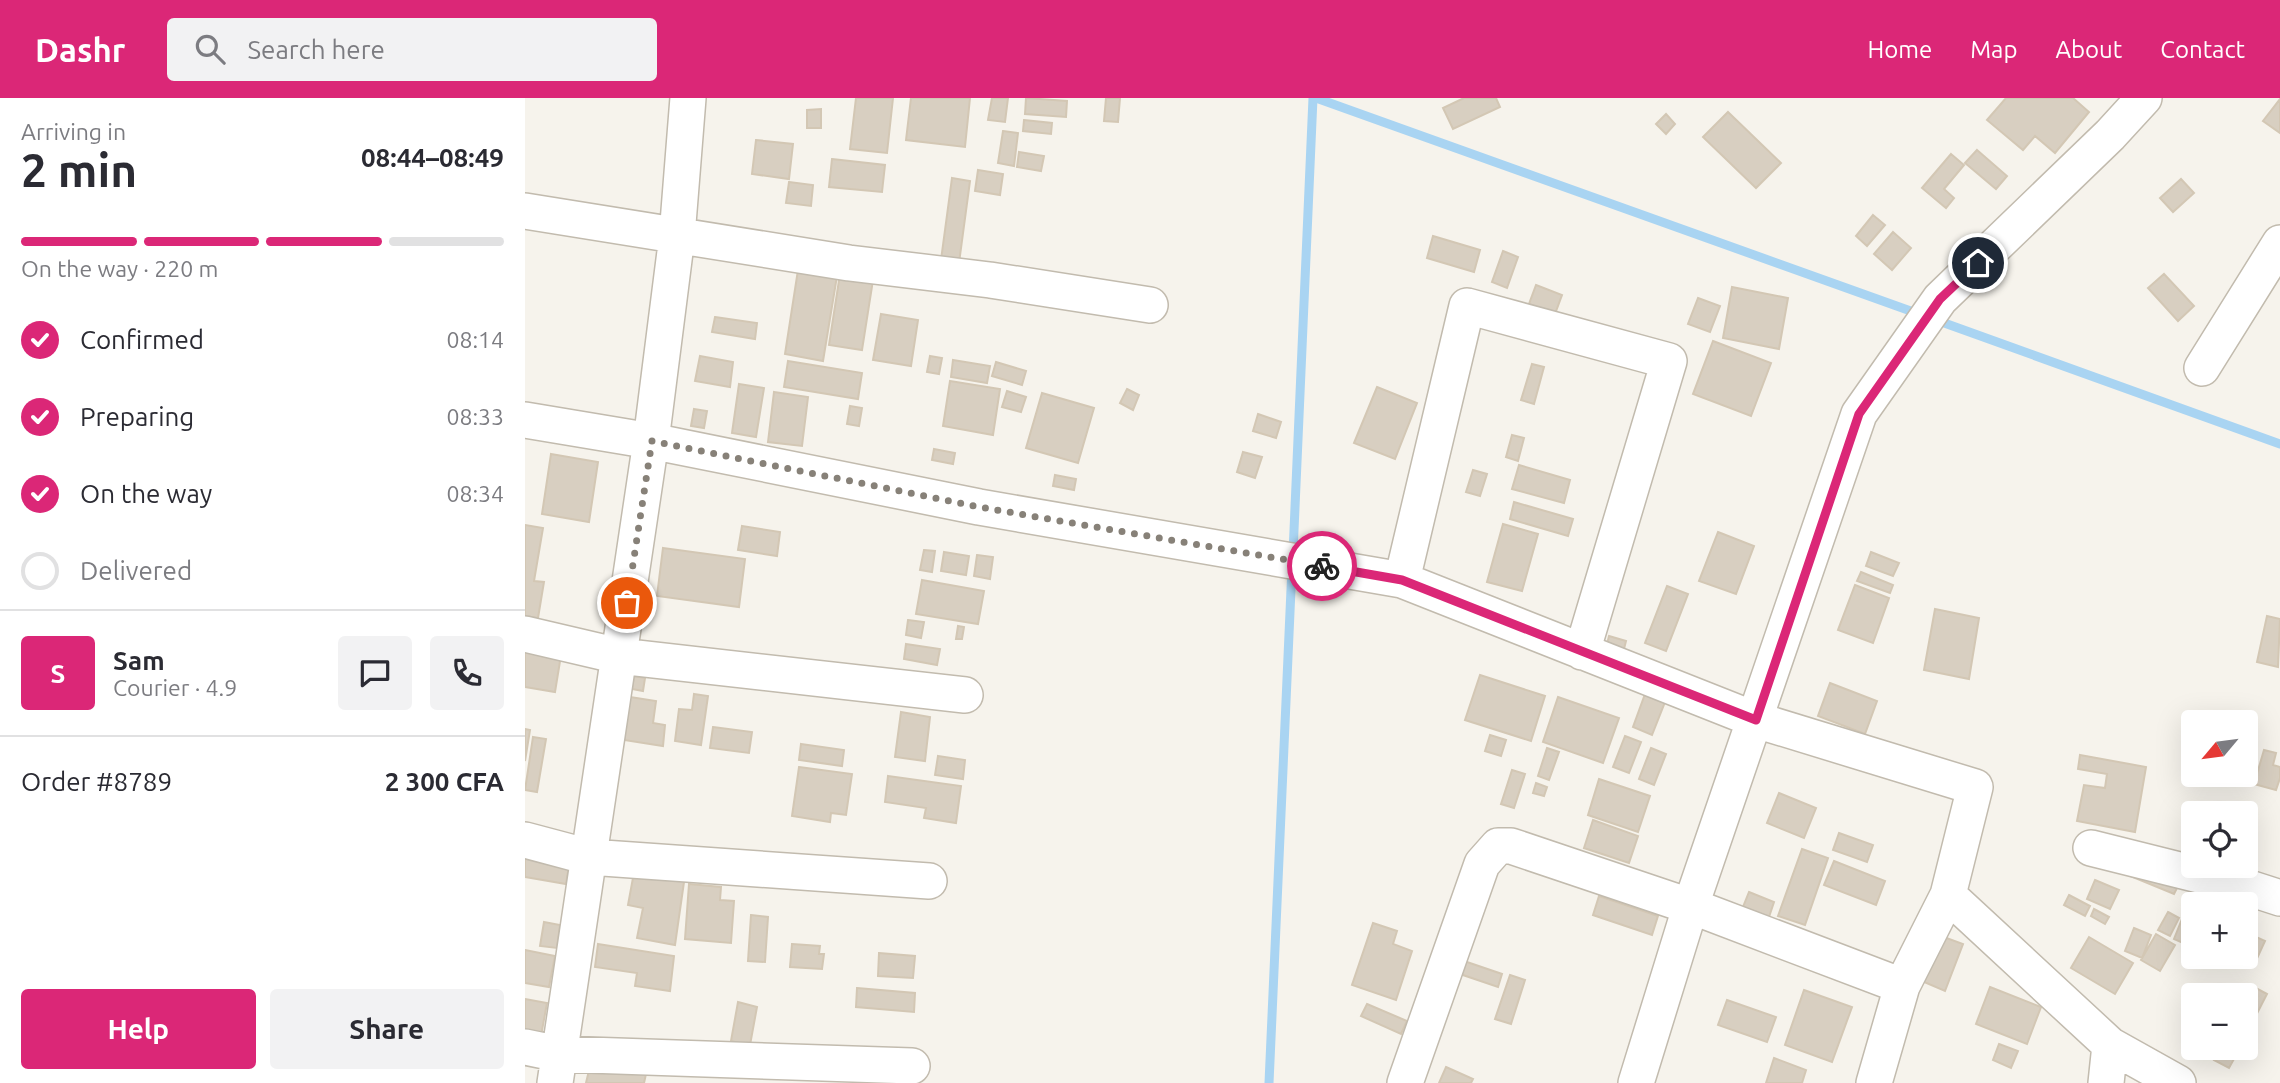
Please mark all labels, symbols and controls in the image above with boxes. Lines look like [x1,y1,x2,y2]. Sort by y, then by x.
search box [167,18,657,81]
icon: search [191,30,229,68]
text: Dashr [35,31,125,68]
text: Search here [247,35,385,64]
text: Home [1867,36,1932,63]
text: Map [1970,36,2017,63]
text: About [2055,36,2122,63]
text: Contact [2160,36,2245,63]
text: Arriving in [21,119,126,144]
text: 08:44–08:49 [361,143,504,172]
text: 2 min [21,144,137,196]
pin [1948,233,2008,293]
icon: home [1959,244,1997,282]
text: On the way · 220 m [21,256,218,281]
icon: check [21,321,59,359]
text: Confirmed [80,325,204,354]
text: 08:14 [446,327,504,352]
icon: check [21,398,59,436]
text: Preparing [80,402,194,431]
text: 08:33 [446,404,504,429]
icon: check [21,475,59,513]
text: On the way [80,479,212,508]
text: 08:34 [446,481,504,506]
courier [1287,531,1357,601]
icon: bike [1303,547,1341,585]
text: Delivered [80,556,192,585]
pin [597,573,657,633]
icon: bag [608,584,646,622]
button: chat [338,636,412,710]
button: phone [430,636,504,710]
text: Sam [113,646,165,675]
text: S [51,659,65,688]
text: Courier · 4.9 [113,675,237,700]
north arrow [2181,710,2257,788]
map controls [2181,710,2258,1060]
text: Order #8789 [21,767,172,796]
text: 2 300 CFA [385,767,504,796]
button: locate [2181,801,2258,878]
button: + [2181,892,2258,969]
button: − [2181,983,2258,1060]
button: Help [21,989,256,1069]
button: Share [270,989,504,1069]

